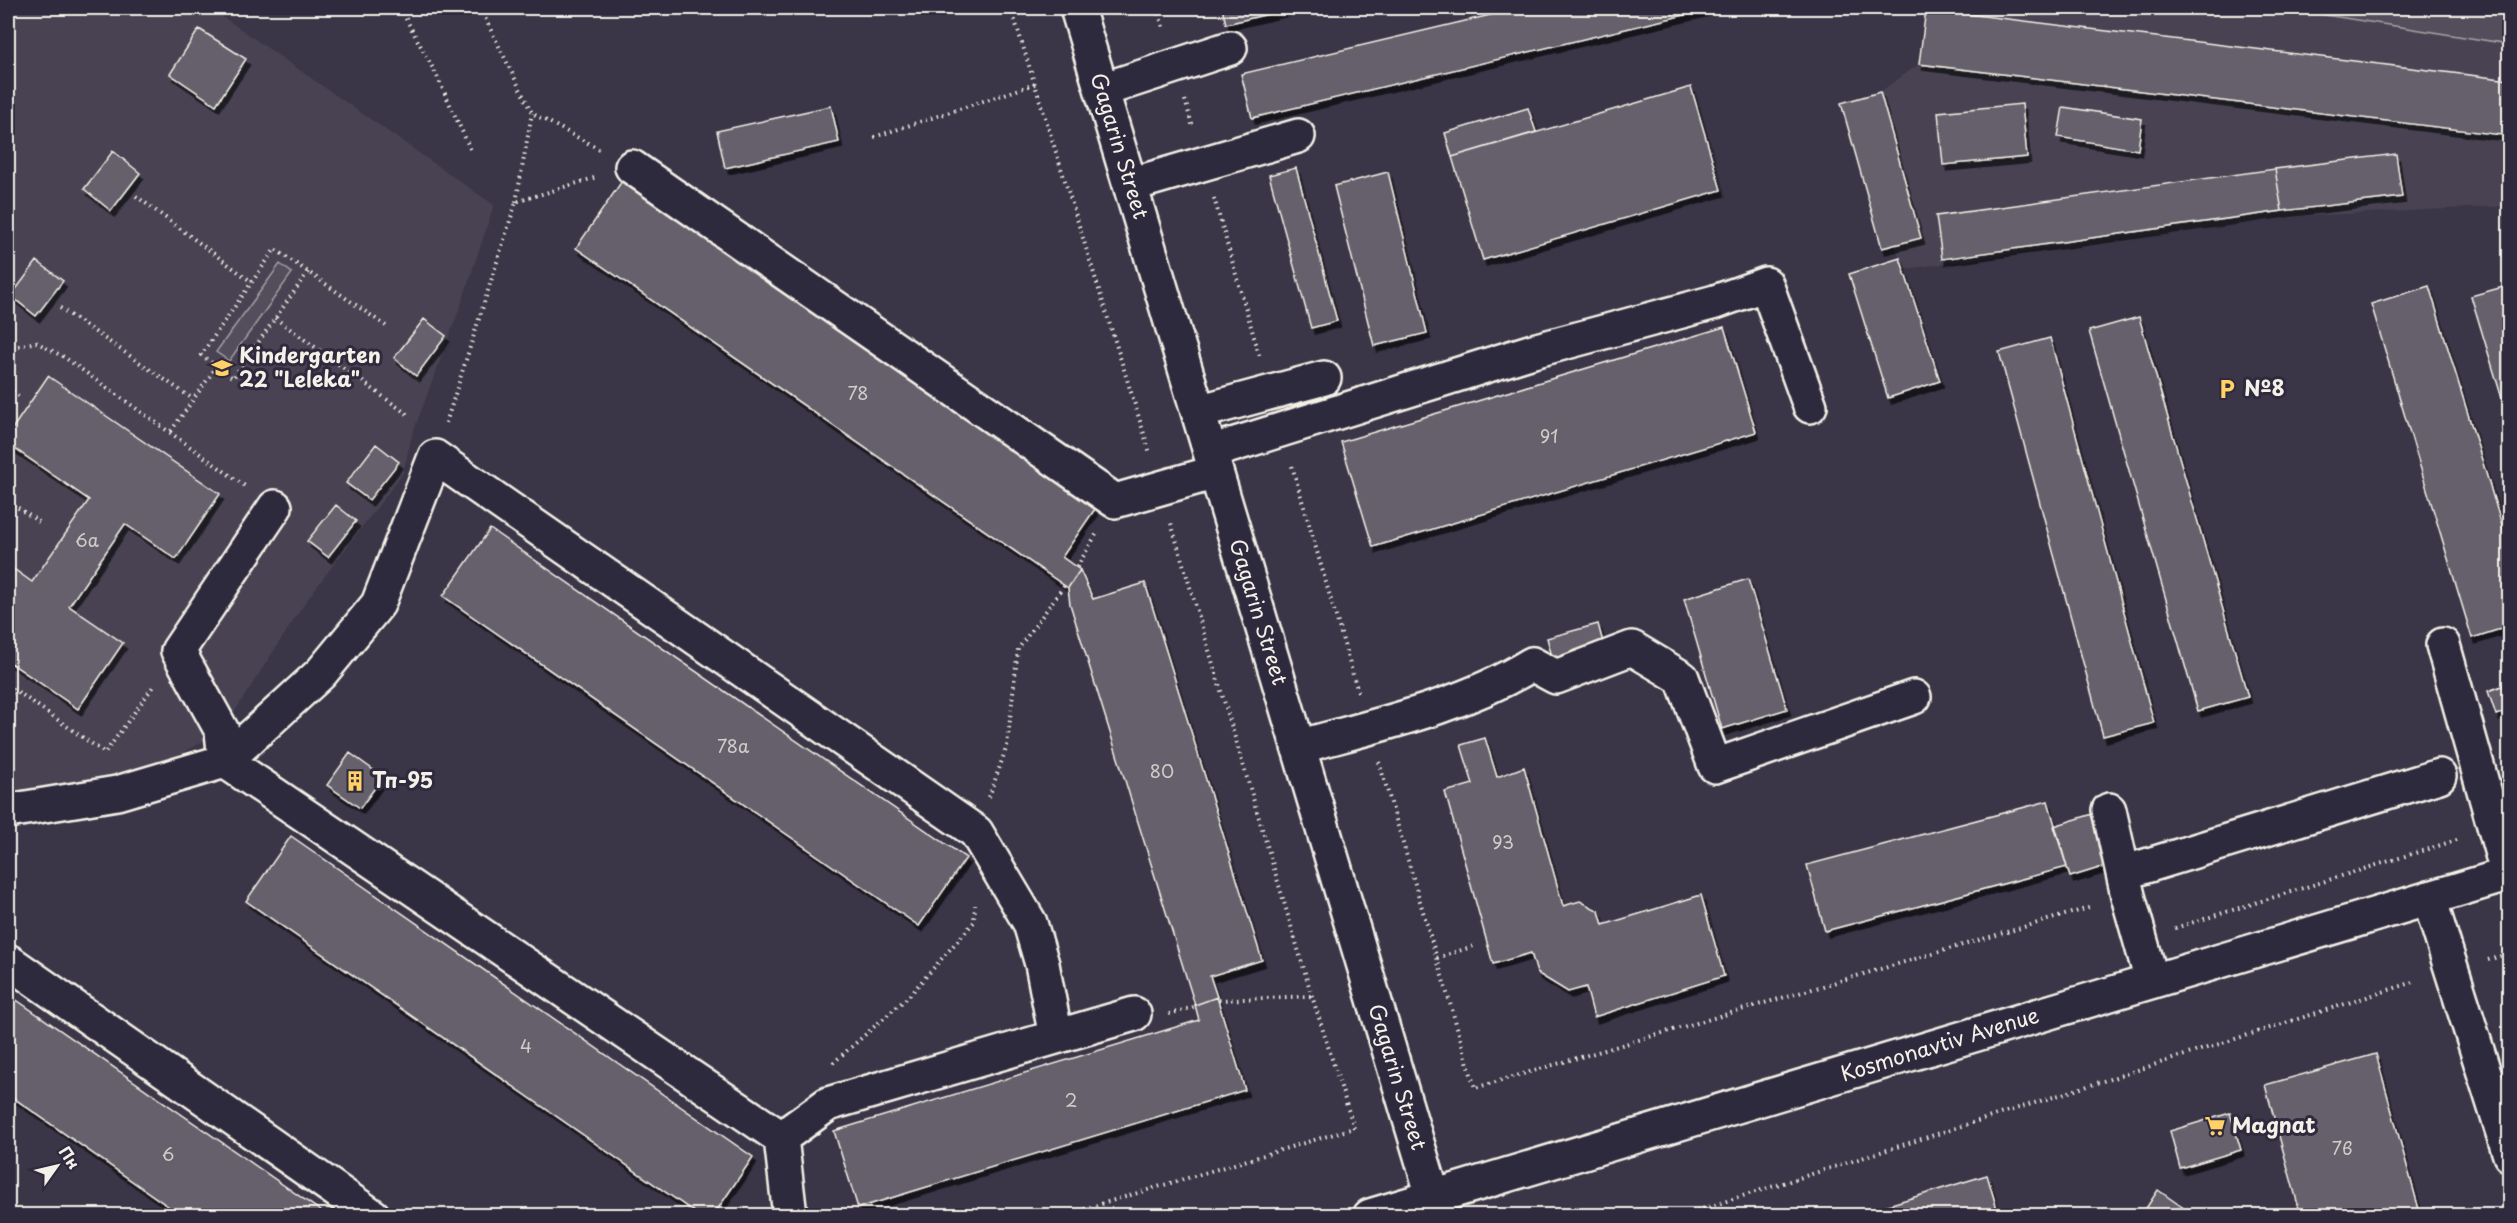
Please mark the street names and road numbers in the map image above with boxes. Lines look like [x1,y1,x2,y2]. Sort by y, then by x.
street label: Gagarin Street [1083,68,1158,222]
street label: Gagarin Street [1222,534,1297,688]
street label: Kosmonavtiv Avenue [1836,998,2043,1088]
street label: Gagarin Street [1361,999,1436,1153]

